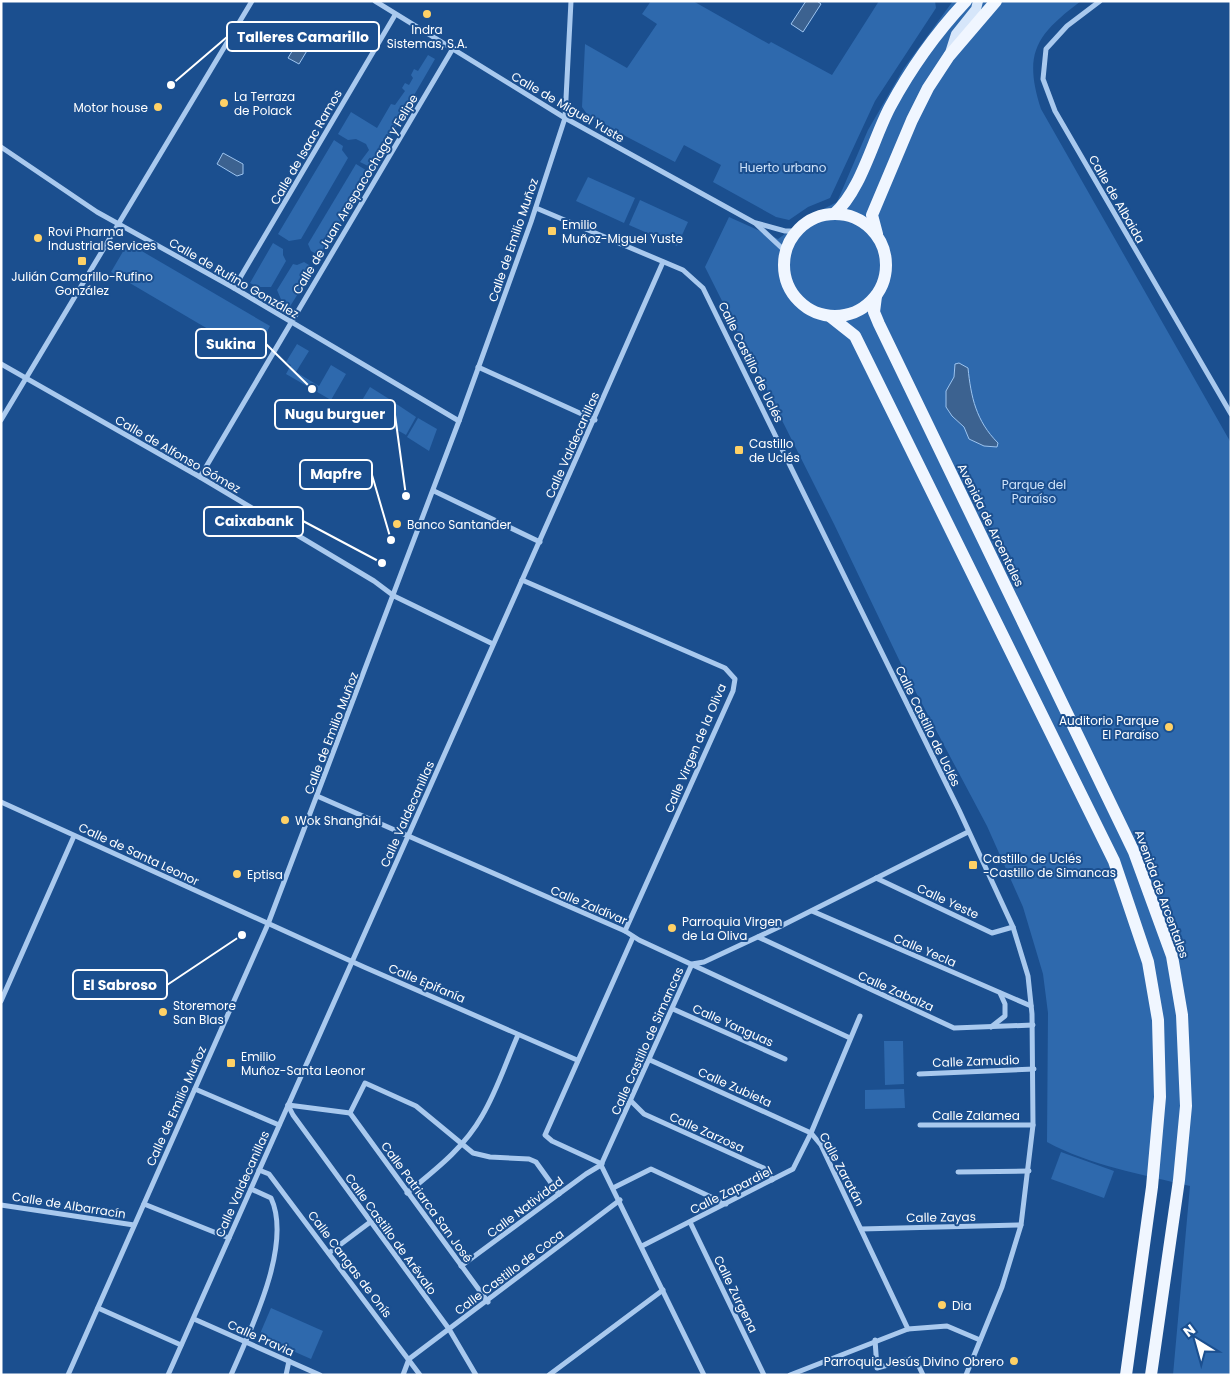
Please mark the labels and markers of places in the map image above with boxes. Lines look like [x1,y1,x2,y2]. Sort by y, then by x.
marker: Indra Sistemas, S.A. [421,8,433,20]
place label: Indra Sistemas, S.A. [387,21,467,52]
callout: Talleres Camarillo [227,22,379,51]
place label: La Terraza de Polack [234,88,295,119]
marker: La Terraza de Polack [218,97,230,109]
place label: Motor house [74,99,148,116]
marker: Motor house [152,101,164,113]
place label: Emilio Muñoz-Miguel Yuste [562,216,683,247]
place label: Rovi Pharma Industrial Services [48,223,156,254]
marker: Emilio Muñoz-Miguel Yuste [546,225,558,237]
marker: Rovi Pharma Industrial Services [32,232,44,244]
marker: Julián Camarillo-Rufino González [76,255,88,267]
place label: Julián Camarillo-Rufino González [11,268,153,299]
callout: Sukina [196,329,266,358]
callout: Nugu burguer [275,400,395,429]
place label: Castillo de Uclés [749,435,800,466]
marker: Castillo de Uclés [733,444,745,456]
callout: Mapfre [300,460,372,489]
callout: Caixabank [204,507,303,536]
place label: Banco Santander [407,516,512,533]
marker: Banco Santander [391,518,403,530]
place label: Auditorio Parque El Paraíso [1059,712,1159,743]
marker: Auditorio Parque El Paraíso [1163,721,1175,733]
place label: Wok Shanghái [295,812,381,829]
marker: Wok Shanghái [279,814,291,826]
place label: Castillo de Uclés -Castillo de Simancas [983,850,1116,881]
marker: Castillo de Uclés -Castillo de Simancas [967,859,979,871]
place label: Eptisa [247,866,283,883]
marker: Eptisa [231,868,243,880]
place label: Parroquia Virgen de La Oliva [682,913,783,944]
marker: Parroquia Virgen de La Oliva [666,922,678,934]
callout: El Sabroso [73,970,167,999]
place label: Storemore San Blas [173,997,236,1028]
marker: Storemore San Blas [157,1006,169,1018]
place label: Emilio Muñoz-Santa Leonor [241,1048,366,1079]
marker: Emilio Muñoz-Santa Leonor [225,1057,237,1069]
place label: Dia [952,1297,972,1314]
marker: Dia [936,1299,948,1311]
place label: Parroquia Jesús Divino Obrero [824,1353,1004,1370]
marker: Parroquia Jesús Divino Obrero [1008,1355,1020,1367]

